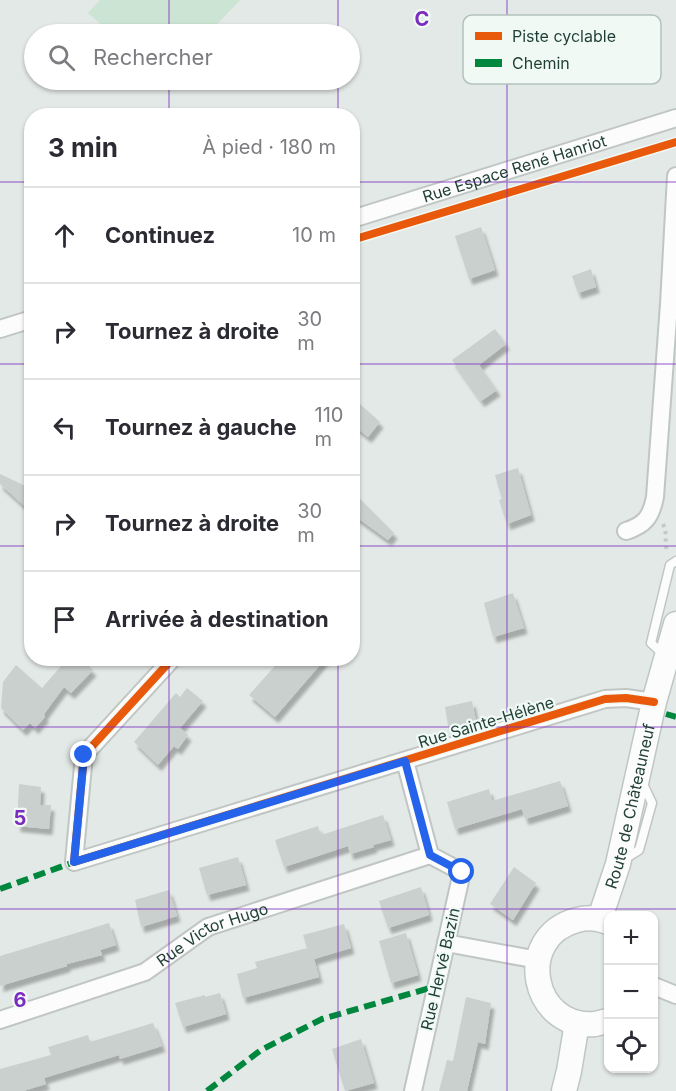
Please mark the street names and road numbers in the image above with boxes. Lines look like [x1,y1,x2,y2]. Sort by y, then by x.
street label: Rue Espace René Hanriot [420,130,609,206]
street label: Rue Sainte-Hélène [416,692,556,752]
street label: Route de Châteauneuf [600,722,659,891]
street label: Rue Victor Hugo [153,898,271,971]
street label: Rue Hervé Bazin [416,906,464,1032]

